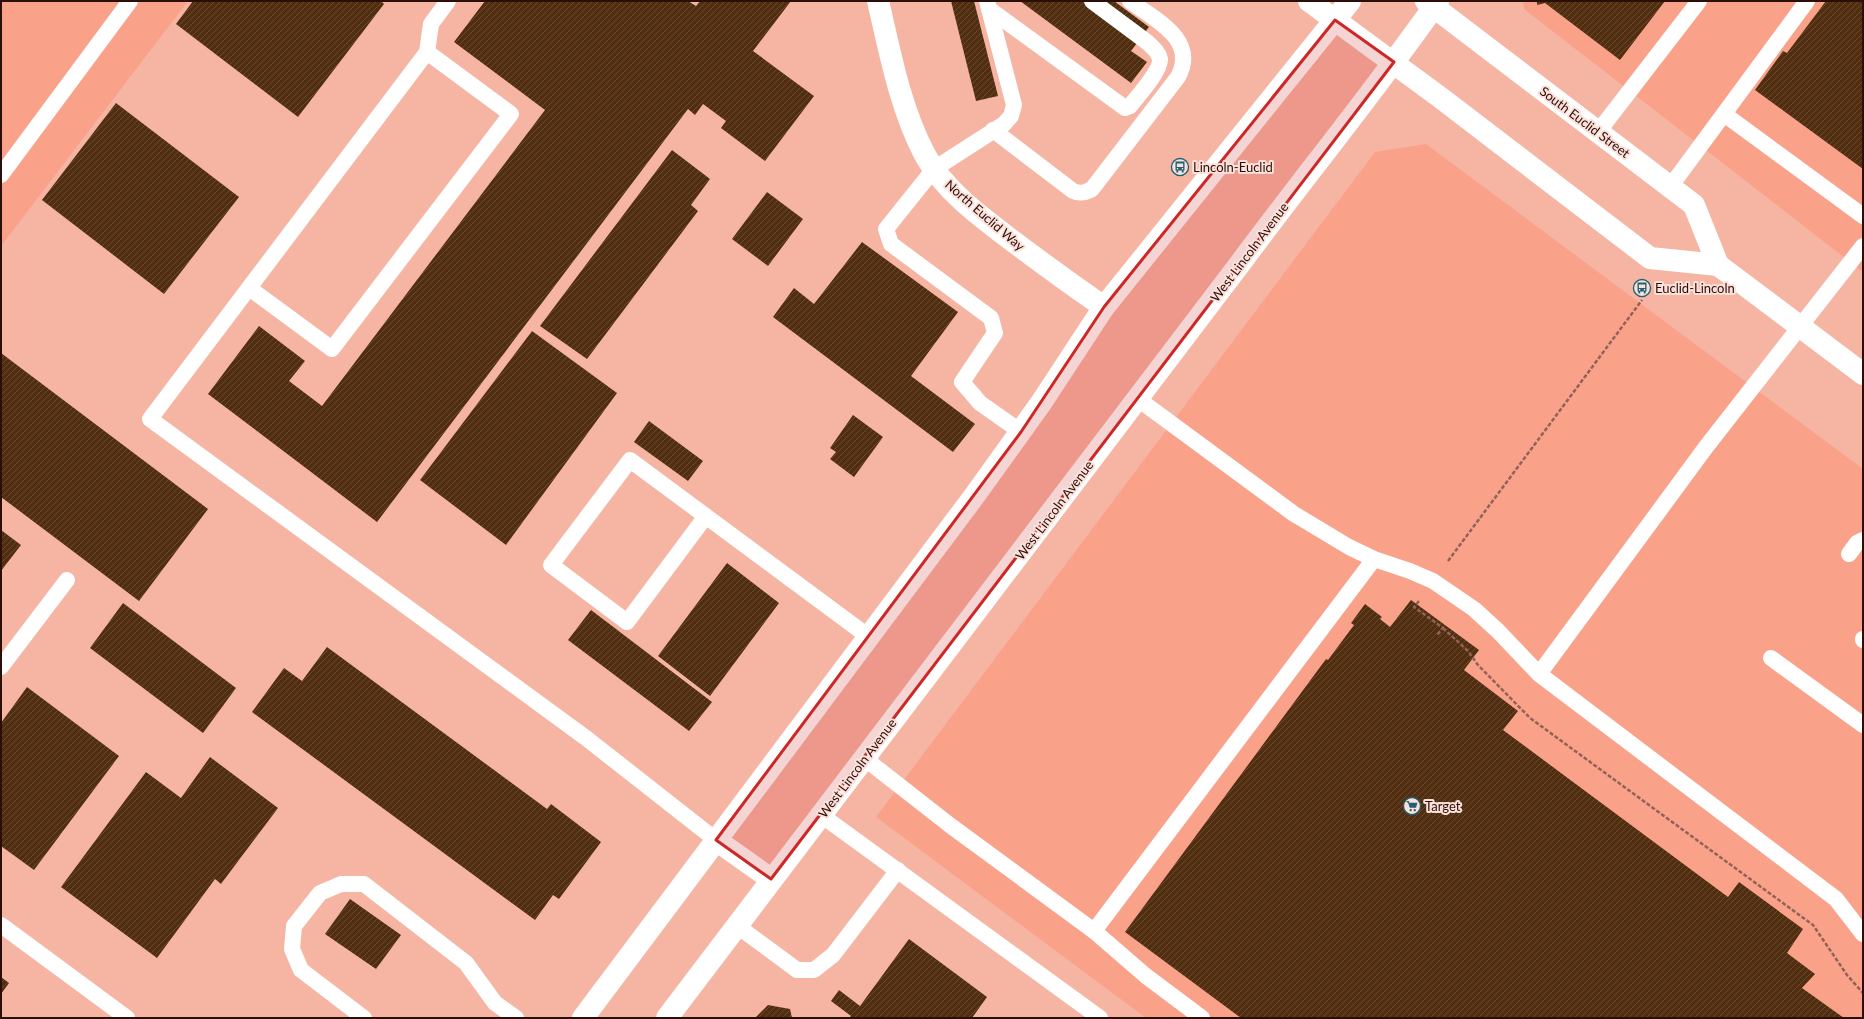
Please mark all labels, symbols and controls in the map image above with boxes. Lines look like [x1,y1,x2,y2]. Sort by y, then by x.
street label: South Euclid Street [1537,83,1633,161]
bus stop icon: Lincoln-Euclid [1170,157,1190,177]
place label: Lincoln-Euclid [1193,159,1273,175]
street label: North Euclid Way [942,176,1028,254]
street label: West Lincoln Avenue [1207,199,1292,305]
bus stop icon: Euclid-Lincoln [1632,278,1652,298]
place label: Euclid-Lincoln [1655,280,1735,296]
street label: West Lincoln Avenue [1012,457,1097,563]
street label: West Lincoln Avenue [815,715,900,821]
supermarket icon: Target [1402,796,1422,816]
place label: Target [1425,798,1461,814]

